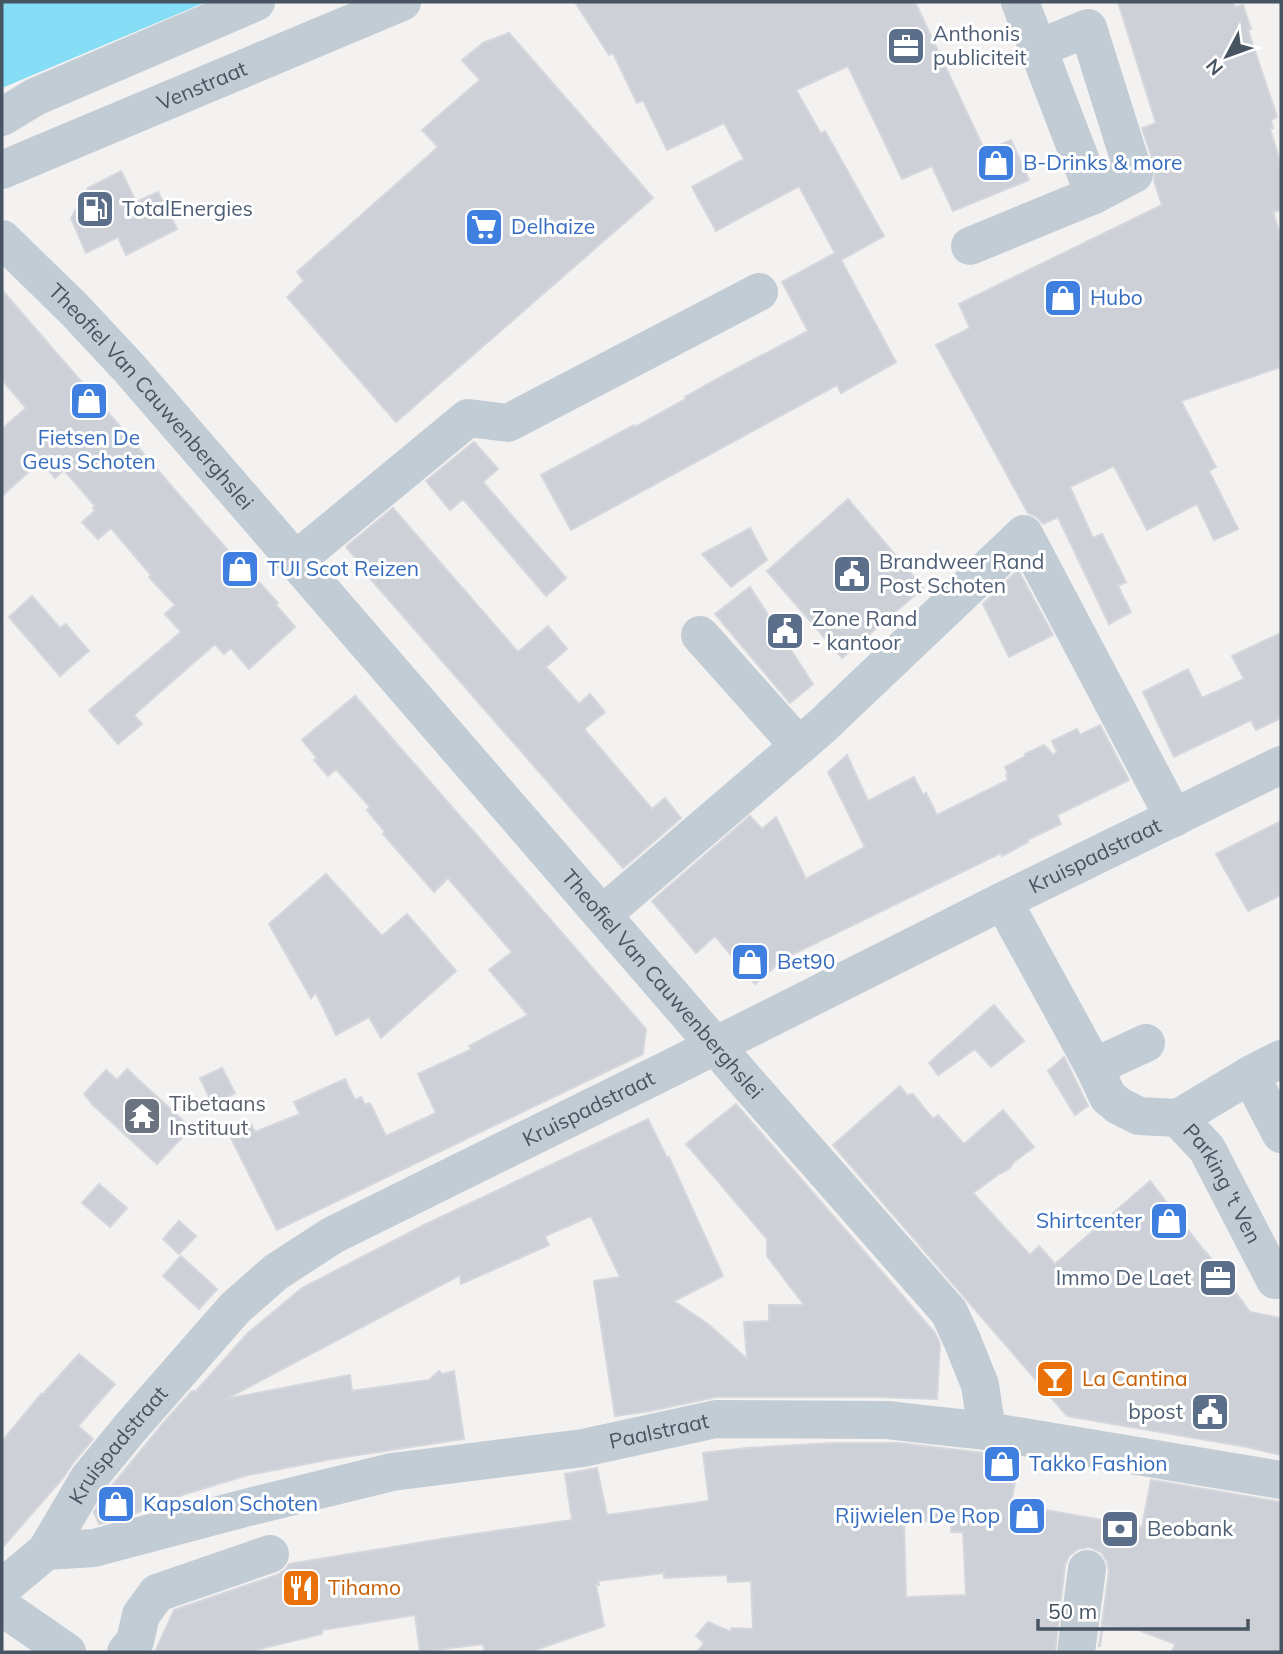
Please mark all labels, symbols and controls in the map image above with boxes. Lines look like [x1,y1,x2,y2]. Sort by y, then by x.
place label: Anthonis publiciteit [933,20,1027,70]
north arrow [1192,21,1262,91]
office icon: Anthonis publiciteit [885,25,927,67]
text: N [1200,54,1228,80]
street label: Venstraat [153,55,250,115]
shop icon: B-Drinks & more [975,142,1017,184]
place label: B-Drinks & more [1023,149,1182,175]
fuel station icon: TotalEnergies [74,188,116,230]
place label: TotalEnergies [122,195,253,221]
supermarket icon: Delhaize [463,206,505,248]
place label: Delhaize [511,213,595,239]
street label: Theofiel Van Cauwenberghslei [43,277,260,515]
shop icon: Hubo [1042,277,1084,319]
place label: Hubo [1090,284,1143,310]
shop icon: Fietsen De Geus Schoten [68,380,110,422]
place label: Fietsen De Geus Schoten [22,424,156,474]
shop icon: TUI Scot Reizen [219,548,261,590]
place label: Brandweer Rand Post Schoten [879,548,1044,598]
public building icon: Brandweer Rand Post Schoten [831,553,873,595]
place label: TUI Scot Reizen [267,555,419,581]
place label: Zone Rand - kantoor [812,605,917,655]
public building icon: Zone Rand - kantoor [764,610,806,652]
street label: Kruispadstraat [1024,812,1165,898]
street label: Theofiel Van Cauwenberghslei [557,863,769,1104]
shop icon: Bet90 [729,941,771,983]
place label: Bet90 [777,948,835,974]
street label: Kruispadstraat [518,1064,659,1151]
place label: Tibetaans Instituut [169,1090,266,1140]
temple icon: Tibetaans Instituut [121,1095,163,1137]
street label: Parking 't Ven [1178,1118,1268,1247]
shop icon: Shirtcenter [1148,1200,1190,1242]
place label: Shirtcenter [1036,1207,1142,1233]
office icon: Immo De Laet [1197,1257,1239,1299]
place label: Immo De Laet [1056,1264,1191,1290]
bar icon: La Cantina [1034,1358,1076,1400]
place label: La Cantina [1082,1365,1188,1391]
street label: Kruispadstraat [63,1380,173,1508]
public building icon: bpost [1189,1391,1231,1433]
place label: bpost [1128,1398,1183,1424]
street label: Paalstraat [607,1407,711,1454]
shop icon: Takko Fashion [981,1443,1023,1485]
place label: Takko Fashion [1029,1450,1168,1476]
shop icon: Kapsalon Schoten [95,1483,137,1525]
place label: Kapsalon Schoten [143,1490,318,1516]
shop icon: Rijwielen De Rop [1006,1495,1048,1537]
place label: Rijwielen De Rop [835,1502,1000,1528]
bank icon: Beobank [1099,1508,1141,1550]
place label: Beobank [1147,1515,1233,1541]
restaurant icon: Tihamo [280,1567,322,1609]
place label: Tihamo [328,1574,401,1600]
scale bar [1038,1588,1248,1632]
text: 50 m [1048,1598,1097,1624]

